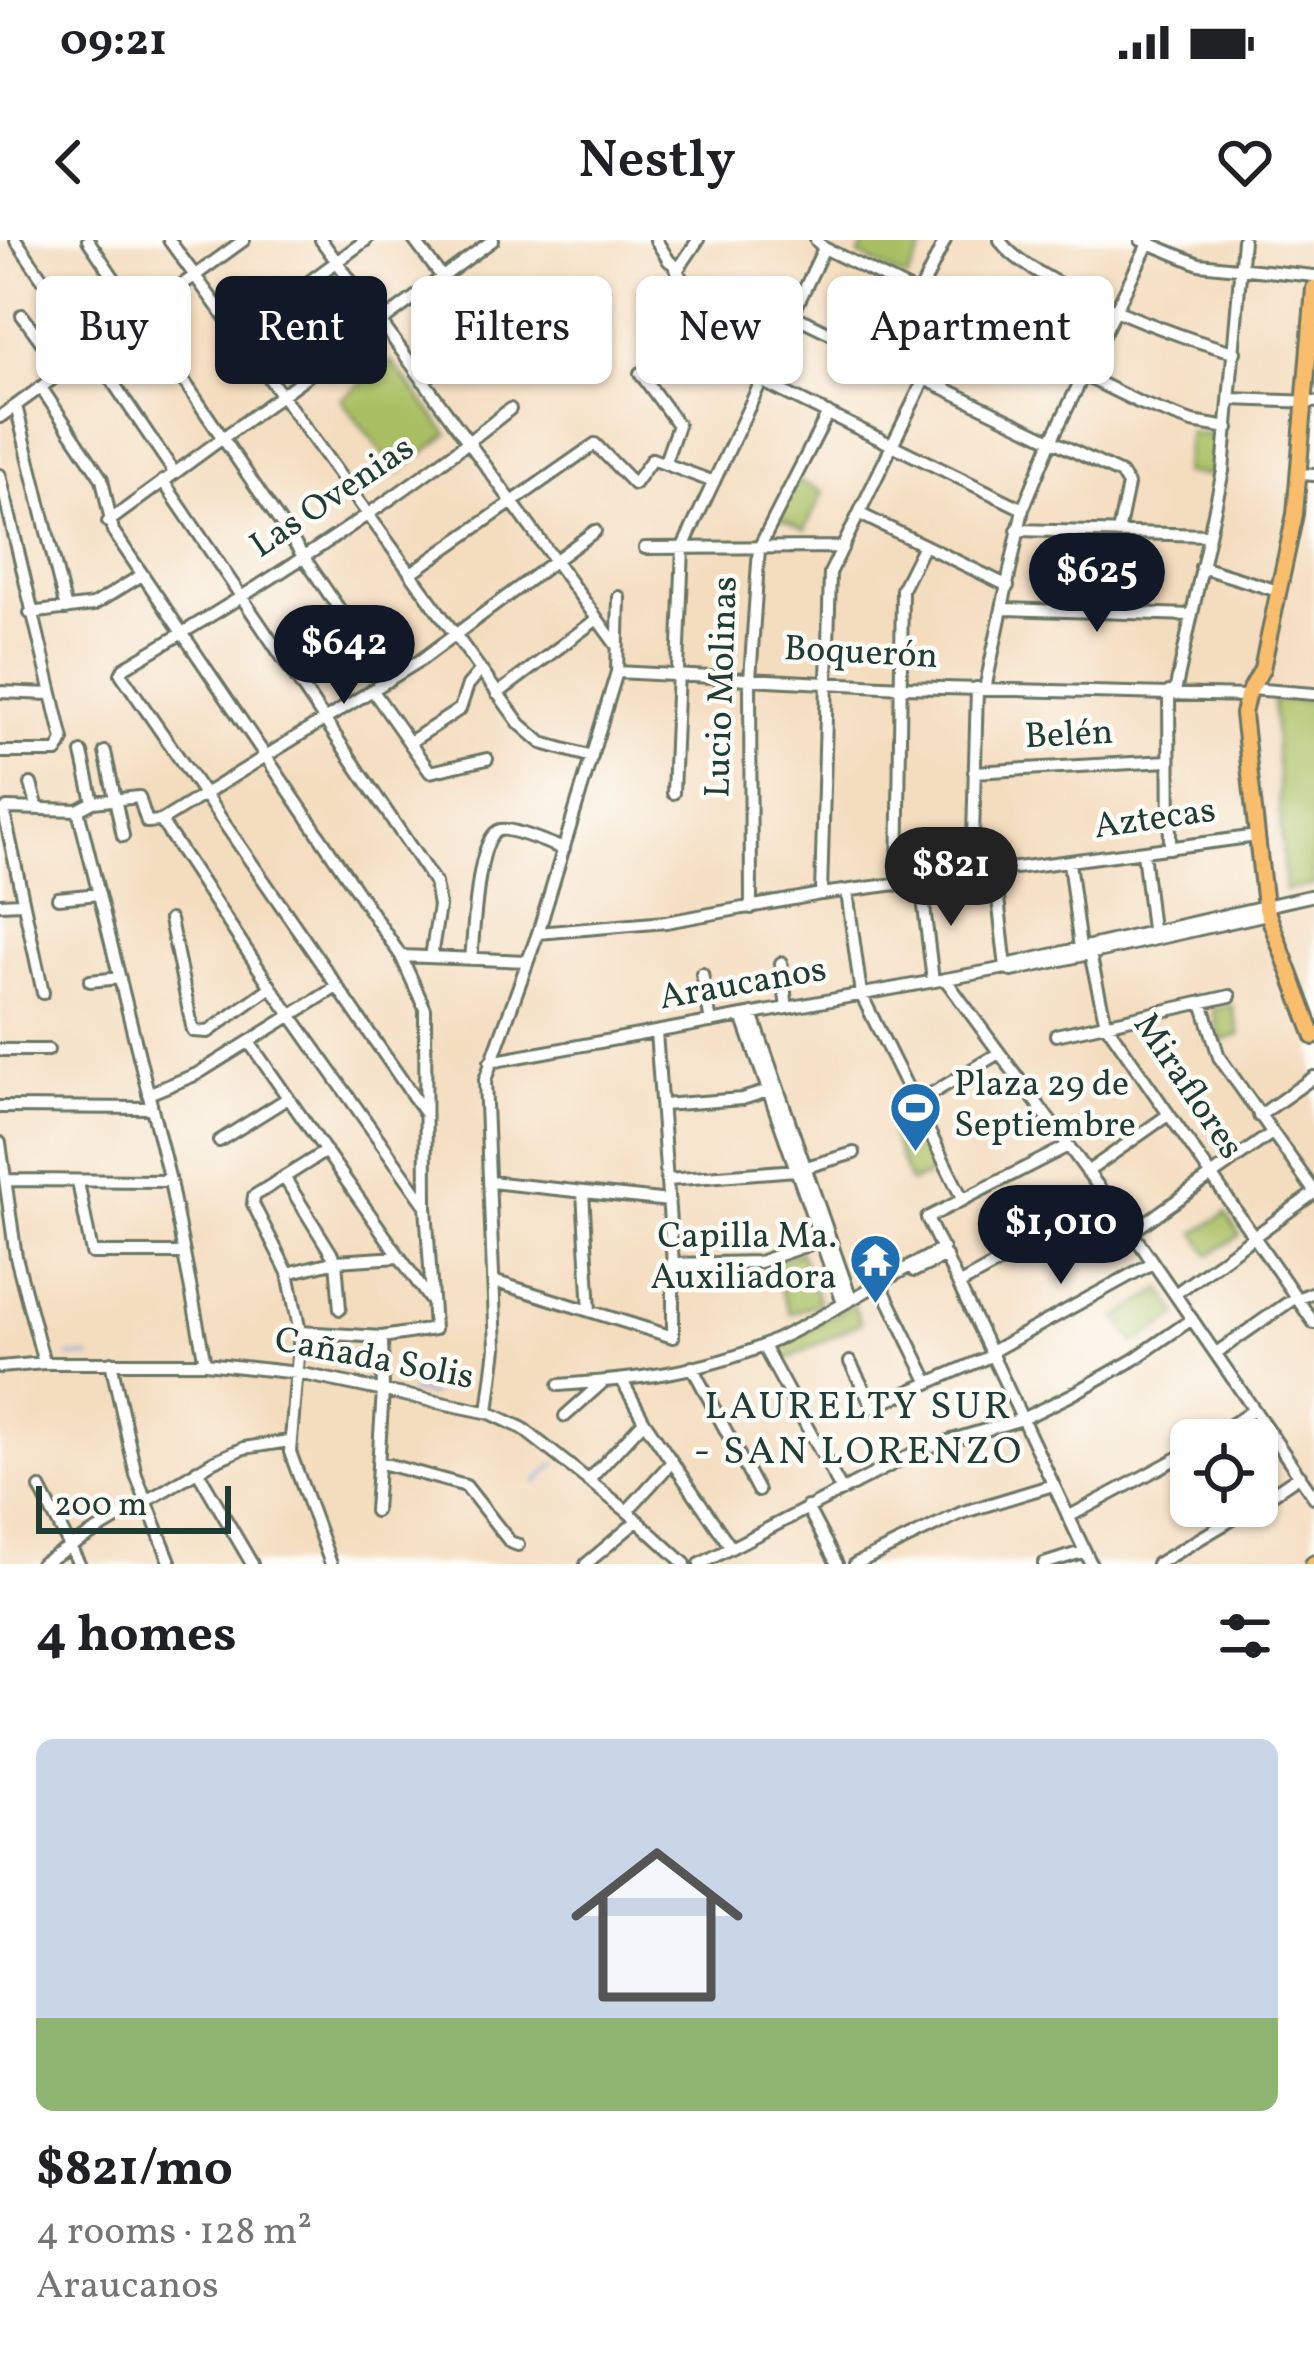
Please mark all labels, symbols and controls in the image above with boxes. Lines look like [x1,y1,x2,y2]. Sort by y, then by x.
text: 09:21 [60,11,167,74]
text: Nestly [578,125,736,200]
icon: back [36,129,102,195]
icon: heart [1212,129,1278,195]
chip: Buy [36,276,191,384]
chip: Rent [215,276,387,384]
chip: Filters [411,276,612,384]
chip: New [636,276,803,384]
chip: Apartment [827,276,1114,384]
street label: Las Ovenias [241,425,425,571]
pin: $625 [1026,533,1168,635]
text: $625 [1056,545,1138,599]
street label: Lucio Molinas [694,575,752,799]
pin: $642 [273,605,415,707]
text: $642 [301,617,387,671]
street label: Boquerón [783,625,939,683]
street label: Belén [1023,709,1115,763]
street label: Aztecas [1091,787,1219,853]
pin: $821 [880,827,1022,929]
text: $821 [912,839,990,893]
street label: Araucanos [656,946,830,1024]
street label: Miraflores [1120,1004,1254,1170]
place label: Plaza 29 de Septiembre [954,1061,1136,1152]
sports icon: Plaza 29 de Septiembre [887,1079,943,1153]
pin: $1,010 [963,1185,1159,1287]
text: $1,010 [1005,1197,1117,1251]
place label: Capilla Ma. Auxiliadora [650,1213,837,1304]
temple icon: Capilla Ma. Auxiliadora [848,1231,904,1305]
street label: Cañada Solis [270,1316,478,1404]
district label: LAURELTY SUR - SAN LORENZO [694,1381,1024,1480]
map controls [1170,1419,1278,1527]
button: locate [1170,1419,1278,1527]
scale bar [36,1480,231,1533]
text: 200 m [54,1484,148,1530]
text: 4 homes [36,1601,237,1672]
icon: filters [1212,1603,1278,1669]
icon: home [549,1817,765,2033]
text: $821/mo [36,2135,233,2206]
text: 4 rooms · 128 m² [36,2206,312,2260]
text: Araucanos [36,2260,219,2314]

